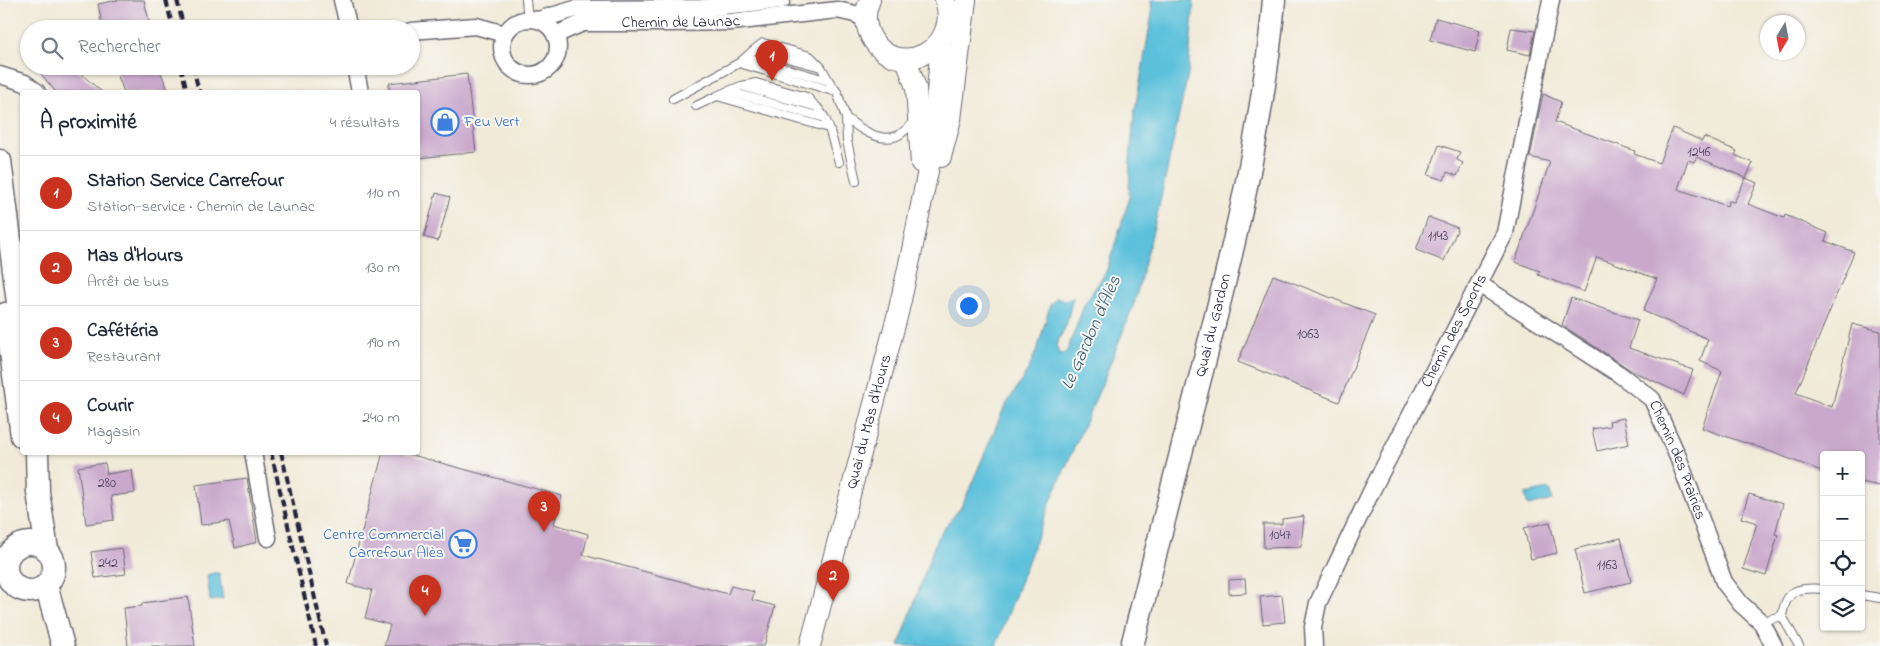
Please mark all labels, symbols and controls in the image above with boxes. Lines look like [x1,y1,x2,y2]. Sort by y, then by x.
street label: Chemin de Launac [621,9,742,35]
north arrow [1760,15,1805,60]
search box [20,20,420,75]
icon: search [38,34,66,62]
text: Rechercher [78,34,161,61]
pin: 1 [756,40,788,81]
shop icon: Feu Vert [430,107,460,137]
text: À proximité [40,108,137,138]
place label: Feu Vert [463,110,520,134]
text: 4 résultats [330,111,400,135]
house number: 1246 [1687,142,1711,163]
text: Station Service Carrefour [87,168,284,195]
text: 1 [53,181,59,205]
text: 110 m [366,181,400,205]
text: Station-service · Chemin de Launac [87,195,315,219]
house number: 1143 [1428,226,1448,247]
text: Mas d'Hours [87,243,183,270]
text: 2 [52,256,60,280]
text: 130 m [365,256,400,280]
text: Arrêt de bus [87,270,169,294]
street label: Chemin des Sports [1415,270,1494,392]
water label: Le Gardon d'Alès [1055,271,1129,394]
street label: Quai du Gardon [1189,271,1238,380]
your location [956,293,982,319]
text: Cafétéria [87,318,158,345]
house number: 1063 [1297,324,1319,345]
text: 3 [53,331,59,355]
text: 190 m [367,331,400,355]
text: Restaurant [87,345,161,369]
street label: Quai du Mas d'Hours [840,352,899,492]
text: Courir [87,393,133,420]
street label: Chemin des Prairies [1642,396,1712,523]
text: 4 [53,406,59,430]
text: 240 m [362,406,400,430]
text: Magasin [87,420,140,444]
map controls [1820,451,1865,631]
button: + [1820,451,1865,496]
house number: 280 [98,473,116,494]
pin: 3 [528,491,560,532]
button: − [1820,496,1865,541]
place label: Centre Commercial Carrefour Alès [323,523,444,565]
house number: 1047 [1269,525,1291,546]
supermarket icon: Centre Commercial Carrefour Alès [448,529,478,559]
button: locate [1820,541,1865,586]
house number: 242 [98,553,118,574]
house number: 1163 [1597,555,1618,576]
pin: 2 [817,560,849,601]
pin: 4 [409,575,441,616]
button: layers [1820,586,1865,631]

